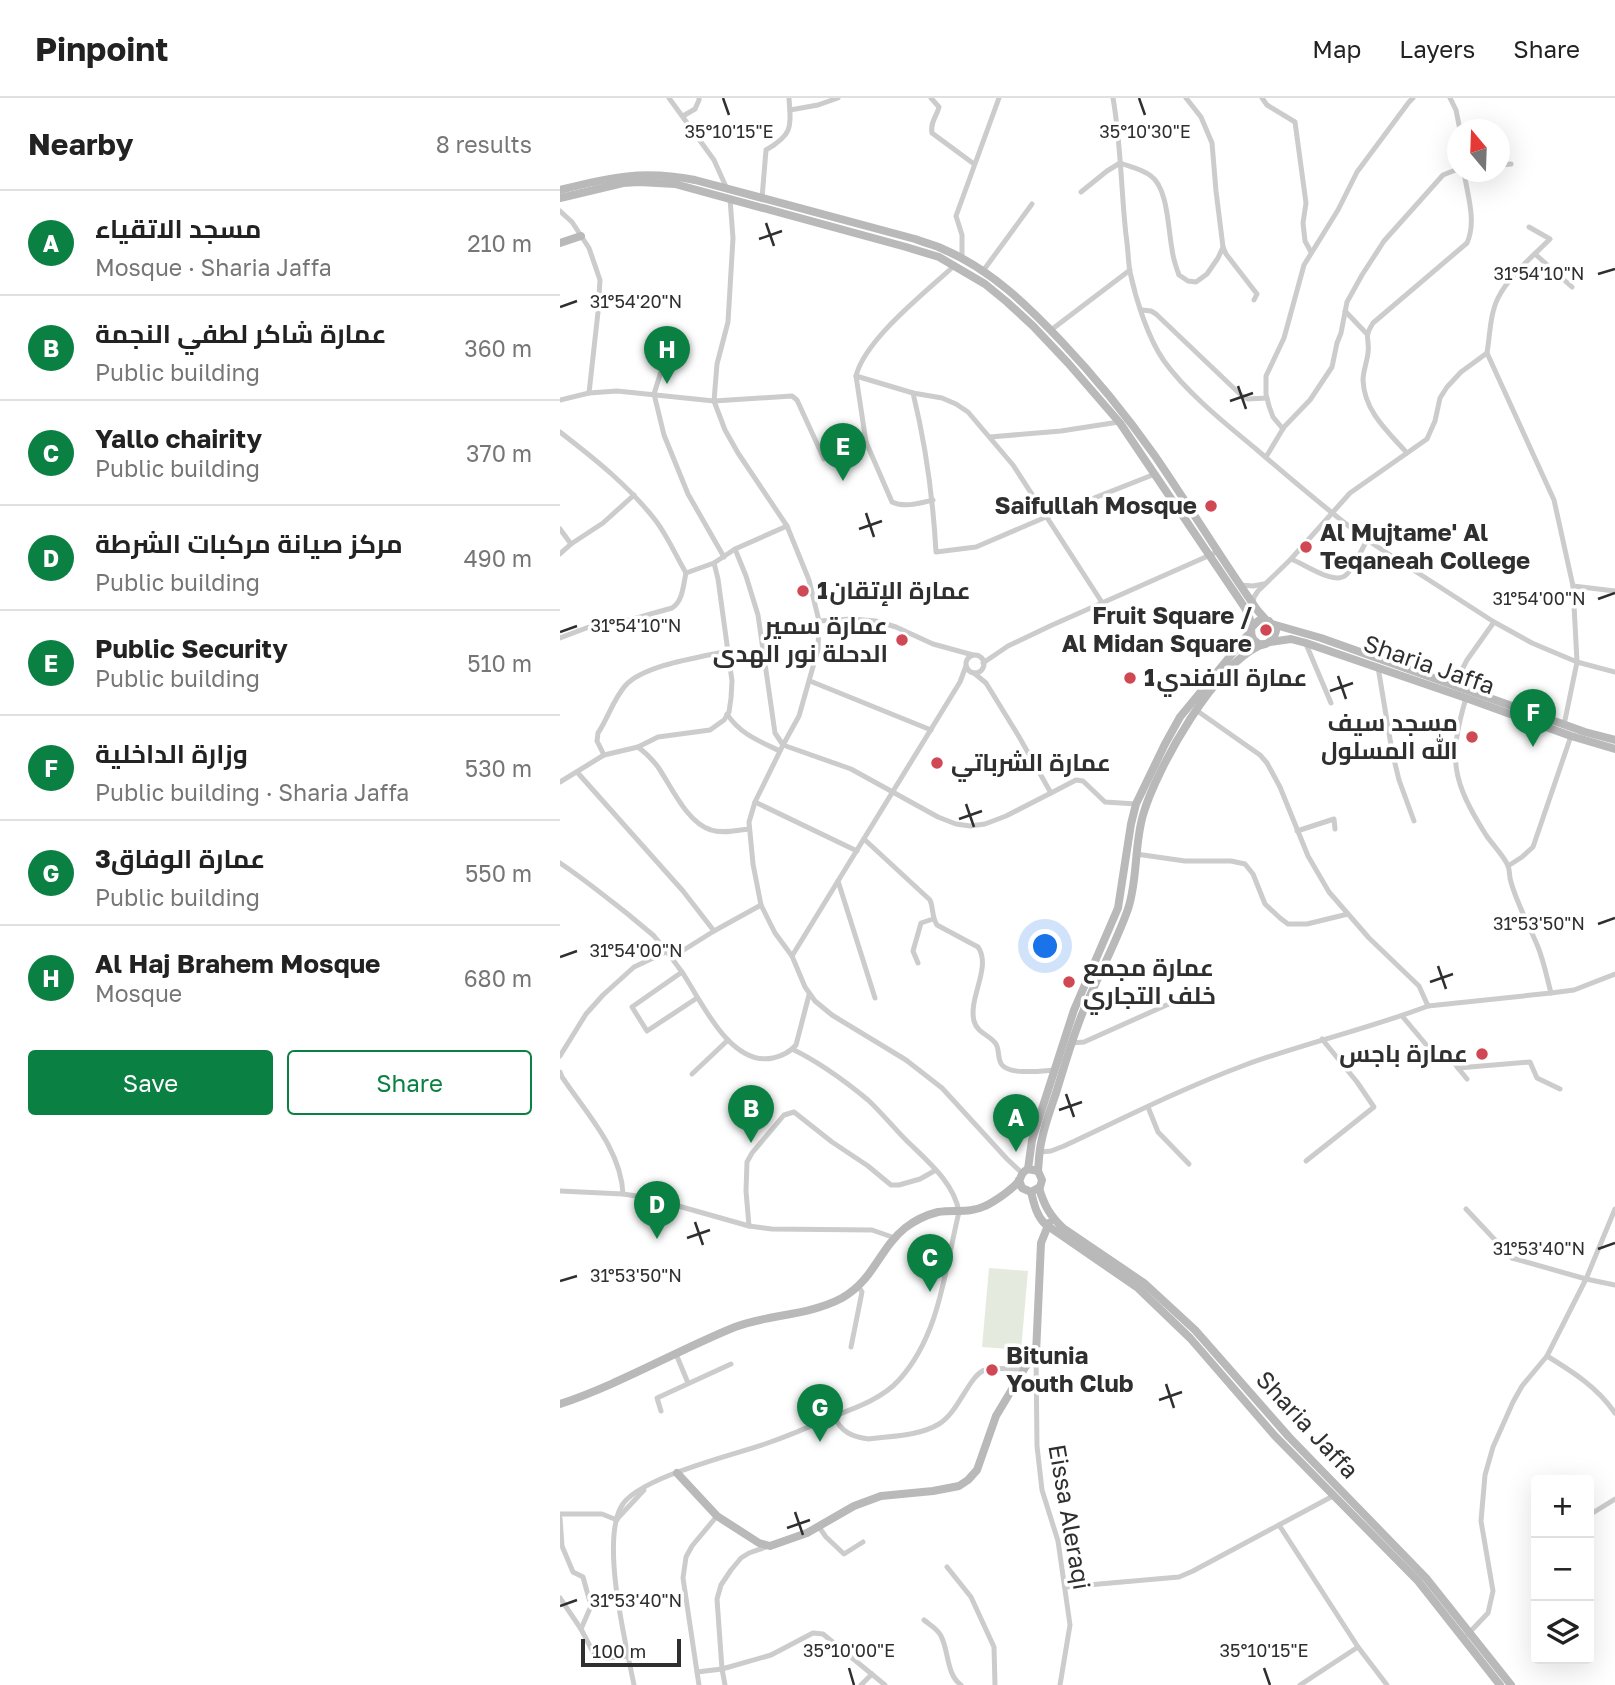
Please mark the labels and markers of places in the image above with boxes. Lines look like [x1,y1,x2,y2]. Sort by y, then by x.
pin: H [644,326,690,384]
pin: E [820,423,866,481]
place label: Saifullah Mosque [994,490,1197,519]
marker: Saifullah Mosque [1203,498,1219,514]
place label: Al Mujtame' Al Teqaneah College [1320,517,1530,574]
marker: Al Mujtame' Al Teqaneah College [1298,539,1314,555]
place label: عمارة الإتقان1 [817,575,971,606]
marker: عمارة الإتقان1 [795,583,811,599]
place label: Fruit Square / Al Midan Square [1062,600,1252,657]
place label: عمارة سمير الدحلة نور الهدى [713,610,888,668]
marker: Fruit Square / Al Midan Square [1258,622,1274,638]
marker: عمارة سمير الدحلة نور الهدى [894,632,910,648]
place label: عمارة الافندي1 [1144,662,1307,697]
marker: عمارة الافندي1 [1122,670,1138,686]
pin: F [1510,689,1556,747]
place label: مسجد سيف الله المسلول [1321,707,1458,765]
marker: مسجد سيف الله المسلول [1464,729,1480,745]
place label: عمارة الشرباتي [951,747,1111,782]
marker: عمارة الشرباتي [929,755,945,771]
place label: عمارة مجمع خلف التجاري [1083,952,1216,1015]
marker: عمارة مجمع خلف التجاري [1061,974,1077,990]
place label: عمارة باجس [1339,1038,1468,1068]
marker: عمارة باجس [1474,1046,1490,1062]
pin: B [728,1085,774,1143]
pin: A [993,1094,1039,1152]
pin: D [634,1181,680,1239]
pin: C [907,1234,953,1292]
place label: Bitunia Youth Club [1006,1340,1134,1397]
marker: Bitunia Youth Club [984,1362,1000,1378]
pin: G [797,1384,843,1442]

